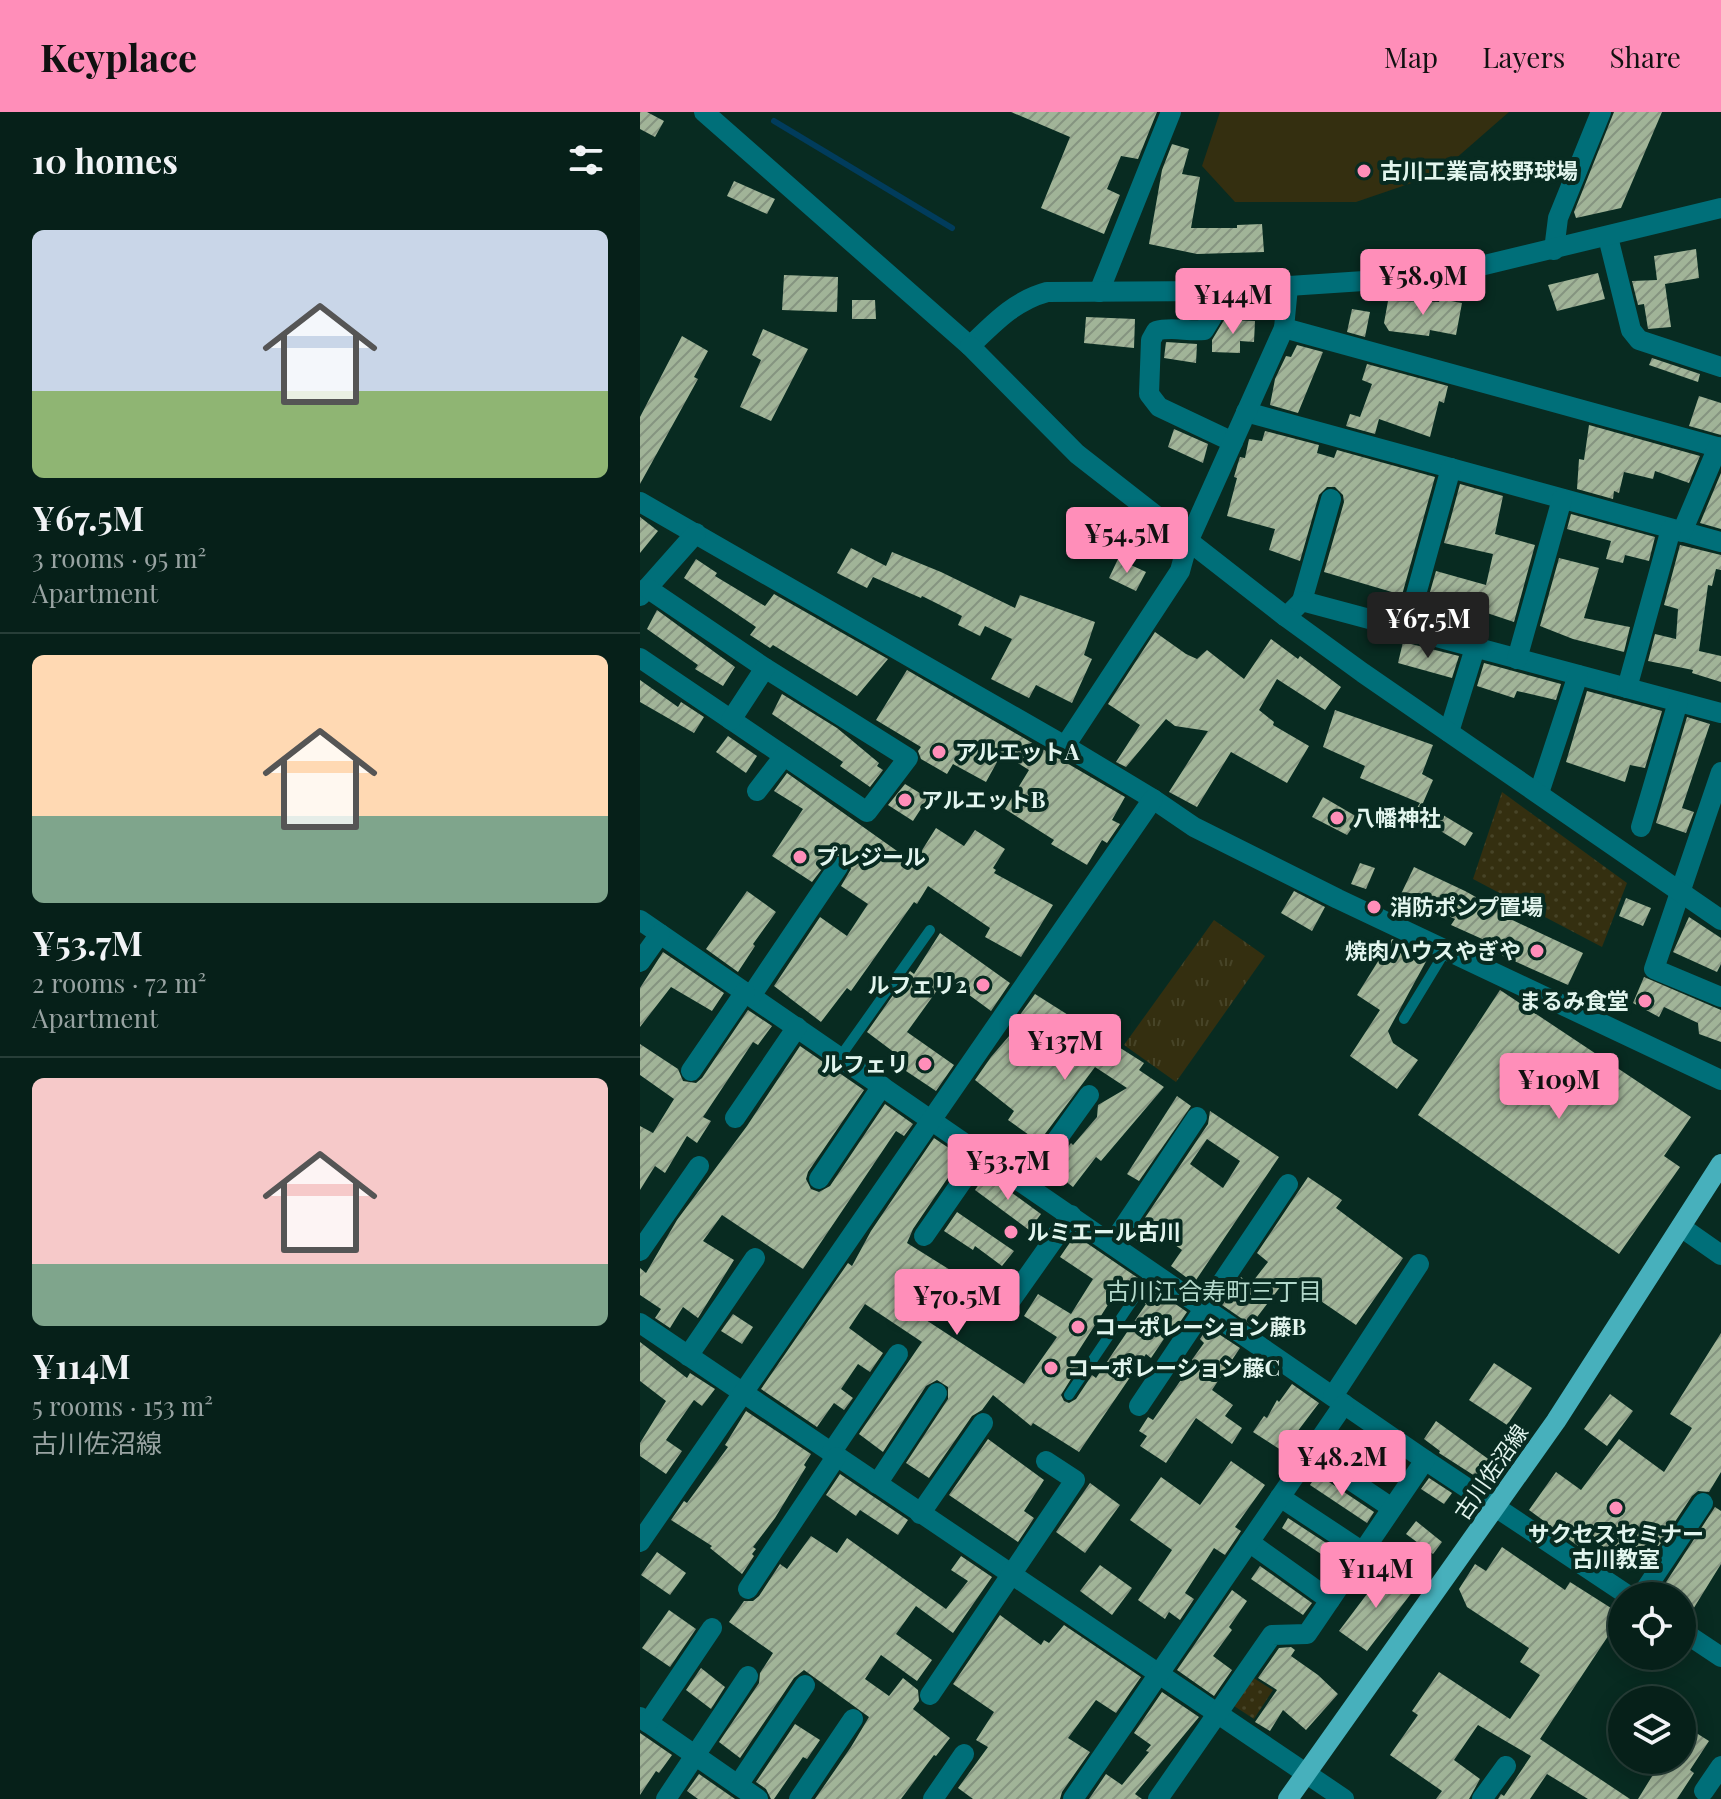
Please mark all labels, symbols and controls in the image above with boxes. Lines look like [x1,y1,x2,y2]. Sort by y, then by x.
text: Keyplace [40,31,197,82]
text: Map [1384,38,1438,75]
text: Layers [1482,38,1565,75]
text: Share [1609,38,1681,75]
text: 10 homes [32,137,178,183]
icon: filters [564,138,608,182]
place label: 古川工業高校野球場 [1380,155,1578,185]
marker: 古川工業高校野球場 [1355,162,1373,180]
pin: ¥58.9M [1358,249,1488,317]
text: ¥58.9M [1378,257,1468,292]
pin: ¥144M [1177,268,1289,336]
text: ¥144M [1193,276,1273,311]
icon: home [248,282,392,426]
text: ¥67.5M [32,494,144,540]
pin: ¥54.5M [1062,507,1192,575]
text: ¥54.5M [1084,515,1170,550]
text: 3 rooms · 95 m² [32,540,206,575]
text: Apartment [32,575,158,610]
pin: ¥67.5M [1363,592,1493,660]
text: ¥67.5M [1385,600,1471,635]
icon: home [248,707,392,851]
place label: アルエットA [955,736,1080,766]
marker: アルエットA [930,743,948,761]
place label: アルエットB [921,784,1046,814]
marker: アルエットB [896,791,914,809]
place label: 八幡神社 [1353,802,1441,832]
marker: 八幡神社 [1328,809,1346,827]
place label: プレジール [816,841,926,871]
marker: プレジール [791,848,809,866]
place label: 消防ポンプ置場 [1390,891,1543,921]
marker: 消防ポンプ置場 [1365,898,1383,916]
text: ¥53.7M [32,919,143,965]
place label: 焼肉ハウスやぎや [1345,935,1521,965]
marker: 焼肉ハウスやぎや [1528,942,1546,960]
text: 2 rooms · 72 m² [32,965,206,1000]
place label: ルフェリ2 [867,969,967,999]
marker: ルフェリ2 [974,976,992,994]
place label: まるみ食堂 [1519,985,1629,1015]
marker: まるみ食堂 [1636,992,1654,1010]
text: Apartment [32,1000,158,1035]
pin: ¥137M [1009,1014,1121,1082]
text: ¥137M [1027,1022,1103,1057]
place label: ルフェリ [821,1048,909,1078]
pin: ¥109M [1503,1053,1615,1121]
marker: ルフェリ [916,1055,934,1073]
text: ¥109M [1518,1061,1600,1096]
icon: home [248,1130,392,1274]
pin: ¥53.7M [943,1134,1073,1202]
text: ¥53.7M [966,1142,1050,1177]
place label: ルミエール古川 [1027,1216,1181,1246]
marker: ルミエール古川 [1002,1223,1020,1241]
pin: ¥70.5M [892,1269,1022,1337]
district label: 古川江合寿町三丁目 [1106,1274,1322,1306]
text: ¥70.5M [913,1277,1001,1312]
place label: コーポレーション藤B [1094,1311,1307,1341]
marker: コーポレーション藤B [1069,1318,1087,1336]
text: ¥114M [32,1342,131,1388]
place label: コーポレーション藤C [1067,1352,1280,1382]
marker: コーポレーション藤C [1042,1359,1060,1377]
text: 5 rooms · 153 m² [32,1388,213,1423]
street label: 古川佐沼線 [1446,1418,1534,1525]
text: 古川佐沼線 [32,1425,162,1460]
pin: ¥48.2M [1277,1430,1407,1498]
text: ¥48.2M [1297,1438,1387,1473]
marker: サクセスセミナー 古川教室 [1607,1499,1625,1517]
place label: サクセスセミナー 古川教室 [1528,1518,1704,1573]
pin: ¥114M [1320,1542,1432,1610]
text: ¥114M [1338,1550,1414,1585]
map controls [1608,1582,1696,1774]
button: locate [1608,1582,1696,1670]
button: layers [1608,1686,1696,1774]

